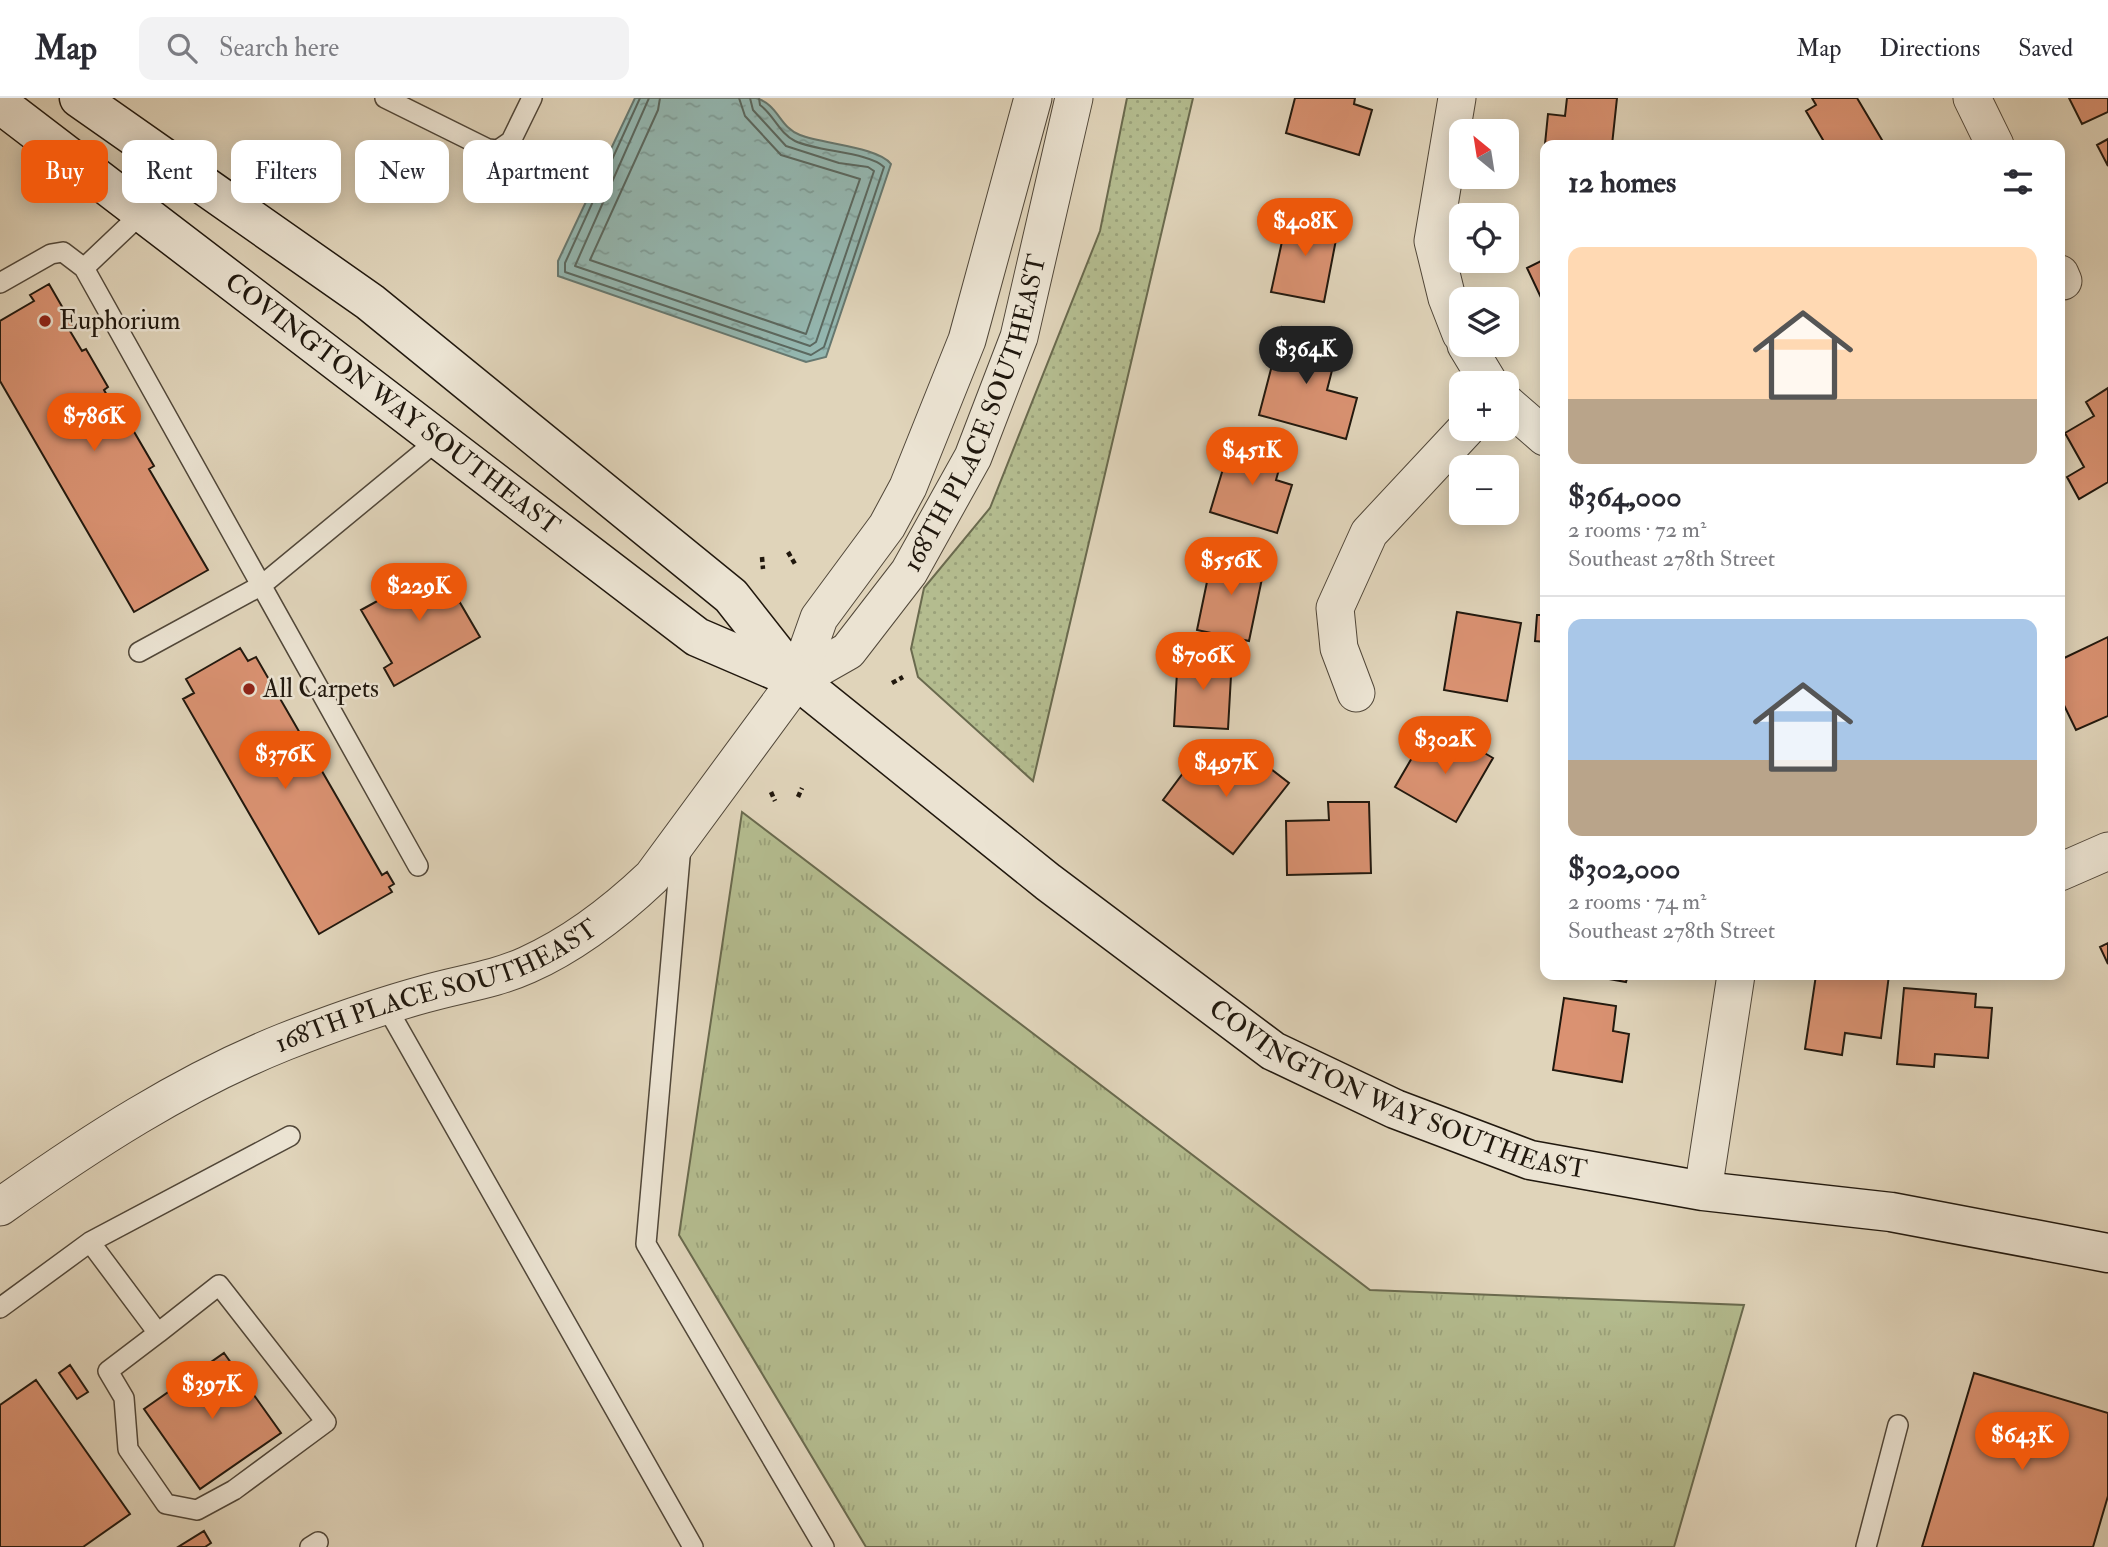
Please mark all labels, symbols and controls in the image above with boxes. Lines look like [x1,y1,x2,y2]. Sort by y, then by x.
search box [139,17,629,80]
text: Map [35,28,97,69]
icon: search [163,29,201,67]
text: Search here [219,32,339,64]
text: Map [1796,33,1841,64]
text: Directions [1879,33,1980,64]
text: Saved [2018,33,2073,64]
north arrow [1449,119,1519,189]
map controls [1449,119,1519,525]
chip: Buy [21,140,108,203]
chip: Rent [122,140,217,203]
chip: Filters [231,140,341,203]
chip: New [355,140,449,203]
chip: Apartment [463,140,613,203]
icon: filters [1999,163,2037,201]
text: 12 homes [1568,164,1676,201]
pin: $408K [1256,198,1354,258]
button: locate [1449,203,1519,273]
text: $408K [1273,206,1337,235]
street label: 168TH PLACE SOUTHEAST [896,251,1053,577]
street label: COVINGTON WAY SOUTHEAST [219,266,566,542]
button: layers [1449,287,1519,357]
icon: home [1740,292,1866,418]
place label: Euphorium [59,305,180,338]
marker: Euphorium [37,313,53,329]
pin: $364K [1257,327,1355,386]
text: $364K [1275,334,1337,363]
button: + [1449,371,1519,441]
pin: $786K [45,394,143,453]
text: $786K [63,401,125,430]
pin: $451K [1203,428,1301,487]
text: $451K [1222,435,1282,464]
button: − [1449,455,1519,525]
text: $364,000 [1568,478,1682,515]
text: 2 rooms · 72 m² [1568,515,1706,544]
pin: $556K [1182,538,1280,597]
text: Southeast 278th Street [1568,544,1775,573]
text: $556K [1201,545,1261,574]
pin: $229K [370,564,468,623]
text: $229K [387,571,451,600]
pin: $706K [1154,632,1252,692]
text: $706K [1172,640,1234,669]
icon: home [1740,664,1866,790]
place label: All Carpets [262,673,379,706]
marker: All Carpets [241,681,257,697]
pin: $302K [1396,716,1494,776]
text: $302K [1414,724,1476,753]
pin: $376K [236,732,334,791]
text: $376K [255,739,315,768]
pin: $497K [1177,740,1275,799]
text: $497K [1194,747,1258,776]
text: $302,000 [1568,850,1680,887]
text: 2 rooms · 74 m² [1568,887,1707,916]
street label: 168TH PLACE SOUTHEAST [271,912,604,1060]
text: Southeast 278th Street [1568,916,1775,945]
street label: COVINGTON WAY SOUTHEAST [1203,993,1590,1186]
pin: $397K [163,1362,261,1421]
text: $397K [182,1369,242,1398]
pin: $643K [1973,1412,2071,1472]
text: $643K [1991,1420,2053,1449]

